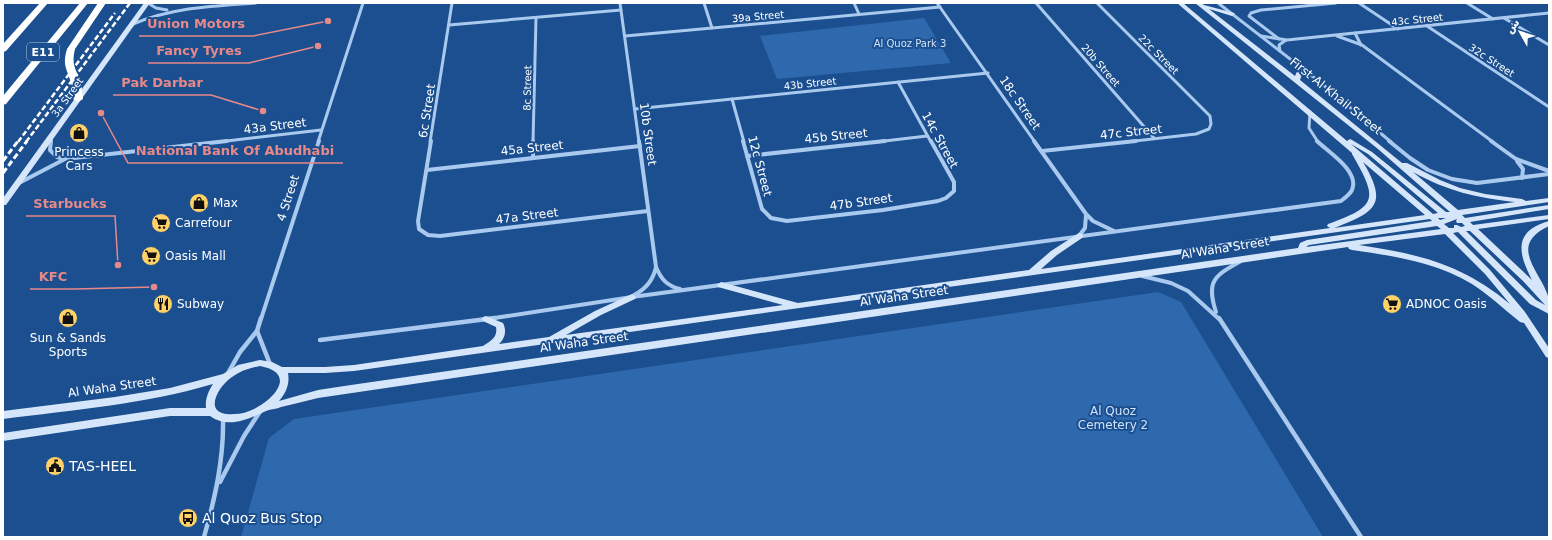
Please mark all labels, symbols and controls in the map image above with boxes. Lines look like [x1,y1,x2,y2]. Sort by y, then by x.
street label: 39a Street [731,9,785,24]
callout: Union Motors [139,11,253,36]
street label: 43c Street [1391,11,1443,28]
north arrow [1500,12,1540,52]
text: Union Motors [147,16,245,31]
text: ش [1503,16,1522,36]
street label: 22c Street [1136,32,1181,77]
callout: Fancy Tyres [148,38,249,63]
park label: Al Quoz Park 3 [874,38,946,49]
street label: 20b Street [1079,42,1122,89]
street label: 32c Street [1467,42,1517,79]
road number: E11 [27,43,59,61]
text: Fancy Tyres [156,43,242,58]
street label: First Al Khail Street [1287,55,1385,138]
street label: 8c Street [522,65,533,111]
callout: Pak Darbar [113,70,211,95]
street label: 18c Street [996,74,1044,133]
street label: 3a Street [49,75,85,119]
text: Pak Darbar [121,75,203,90]
street label: 43b Street [783,75,837,92]
street label: 6c Street [416,83,438,139]
street label: 10b Street [637,102,659,167]
street label: 14c Street [919,109,961,171]
street label: 43a Street [243,115,307,137]
shop icon: Princess Cars [68,122,90,144]
street label: 47c Street [1099,122,1163,142]
street label: 45b Street [804,126,868,146]
street label: 12c Street [745,134,775,198]
callout: National Bank Of Abudhabi [128,138,343,163]
street label: 45a Street [500,138,564,158]
text: National Bank Of Abudhabi [136,143,334,158]
place label: Princess Cars [54,145,104,173]
street label: 4 Street [274,173,302,223]
callout: Starbucks [26,191,115,216]
street label: 47b Street [829,191,894,213]
shop icon: Max [188,192,210,214]
text: Starbucks [33,196,107,211]
place label: Max [213,196,238,210]
street label: 47a Street [495,205,559,227]
supermarket icon: Carrefour [150,212,172,234]
place label: Carrefour [175,216,232,230]
street label: Al Waha Street [1180,234,1270,262]
supermarket icon: Oasis Mall [140,245,162,267]
place label: Oasis Mall [165,249,226,263]
callout: KFC [30,264,75,289]
text: KFC [39,269,67,284]
street label: Al Waha Street [859,283,949,309]
restaurant icon: Subway [152,293,174,315]
supermarket icon: ADNOC Oasis [1381,293,1403,315]
place label: Subway [177,297,224,311]
place label: ADNOC Oasis [1406,297,1487,311]
shop icon: Sun & Sands Sports [57,307,79,329]
street label: Al Waha Street [539,329,629,355]
place label: Sun & Sands Sports [30,331,106,359]
street label: Al Waha Street [67,374,157,400]
park label: Al Quoz Cemetery 2 [1078,404,1148,432]
public building icon: TAS-HEEL [44,455,66,477]
place label: TAS-HEEL [68,458,136,474]
bus stop icon: Al Quoz Bus Stop [177,507,199,529]
place label: Al Quoz Bus Stop [202,510,322,526]

